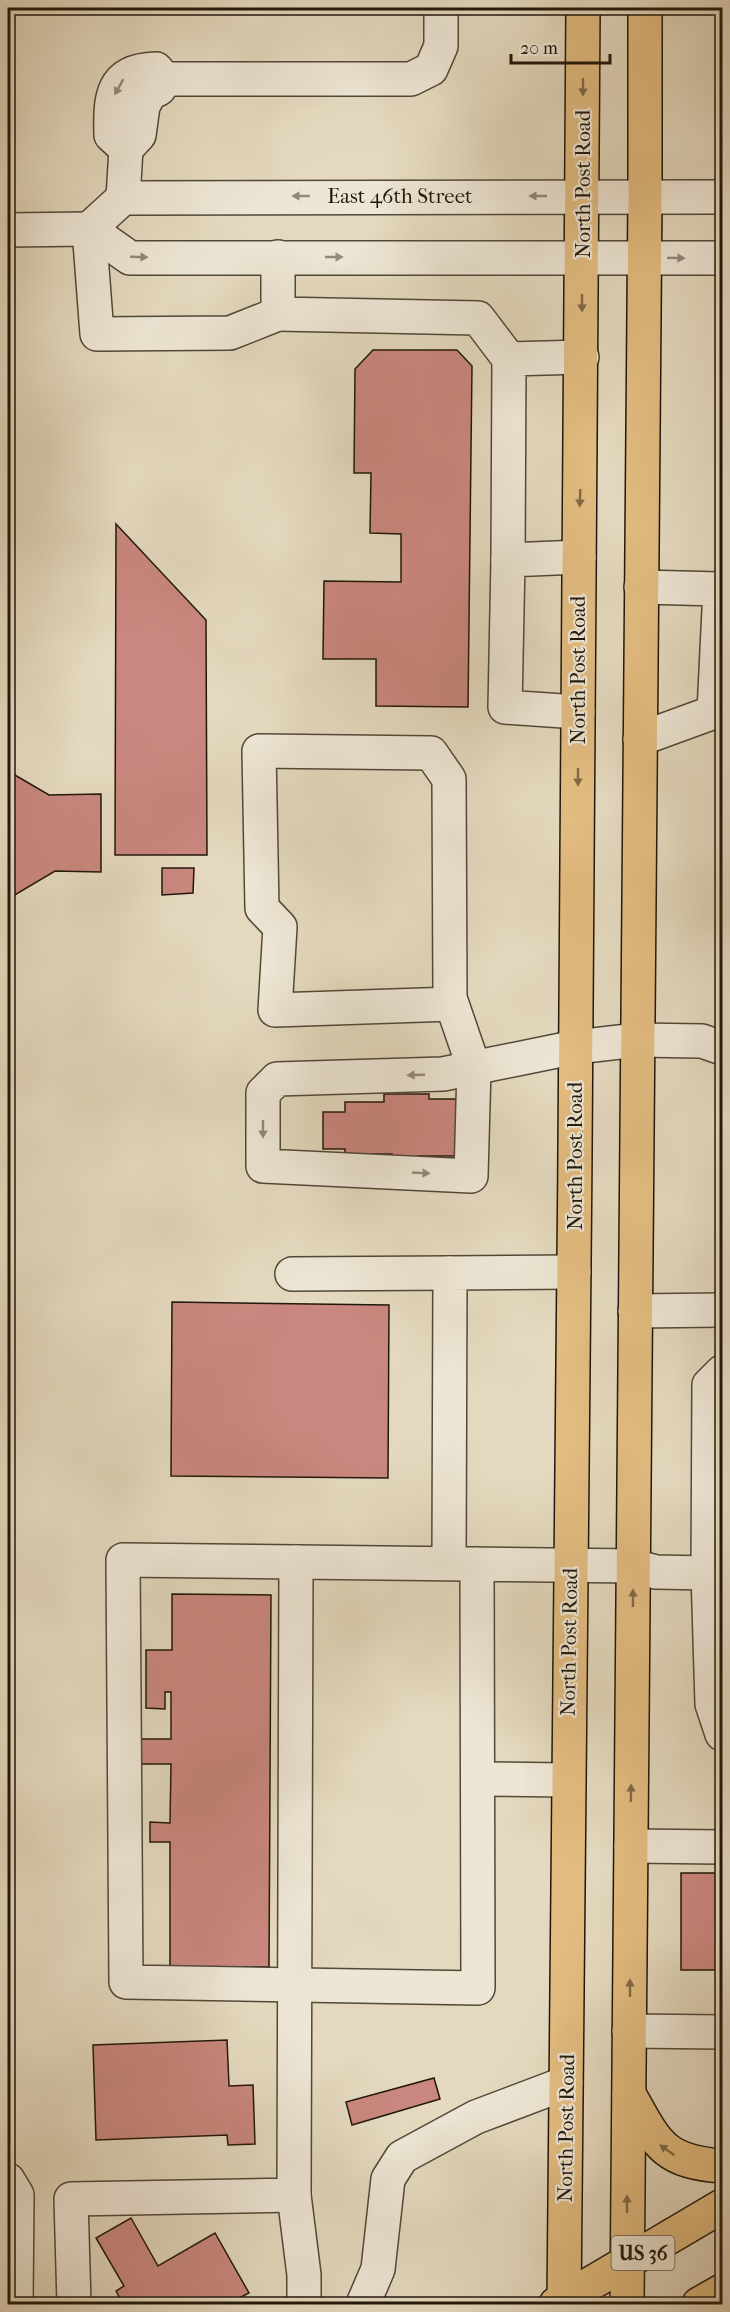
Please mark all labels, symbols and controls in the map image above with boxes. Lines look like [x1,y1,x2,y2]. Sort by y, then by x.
scale bar [511,27,610,65]
text: 20 m [520,38,558,59]
one-way arrow [578,77,588,96]
one-way arrow [114,78,125,95]
street label: North Post Road [571,109,595,258]
street label: East 46th Street [327,184,473,208]
one-way arrow [292,191,311,201]
one-way arrow [529,191,548,201]
one-way arrow [325,252,344,262]
one-way arrow [130,253,149,262]
one-way arrow [667,253,686,263]
one-way arrow [578,293,587,312]
one-way arrow [576,488,585,507]
street label: North Post Road [566,595,590,744]
one-way arrow [573,767,583,786]
one-way arrow [407,1070,426,1079]
street label: North Post Road [563,1081,587,1230]
one-way arrow [258,1119,268,1138]
one-way arrow [412,1169,431,1178]
street label: North Post Road [556,1567,582,1716]
one-way arrow [628,1589,638,1608]
one-way arrow [626,1784,636,1803]
one-way arrow [625,1979,635,1998]
street label: North Post Road [553,2053,579,2202]
one-way arrow [660,2144,676,2156]
one-way arrow [622,2195,632,2214]
road number: US 36 [612,2236,674,2270]

